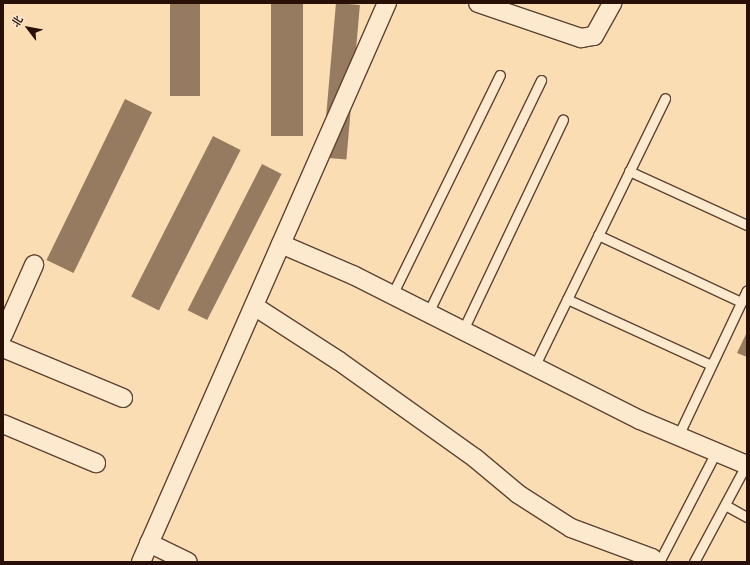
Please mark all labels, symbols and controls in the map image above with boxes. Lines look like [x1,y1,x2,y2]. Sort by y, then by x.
north arrow [8,8,48,48]
text: 北 [8,13,28,31]

